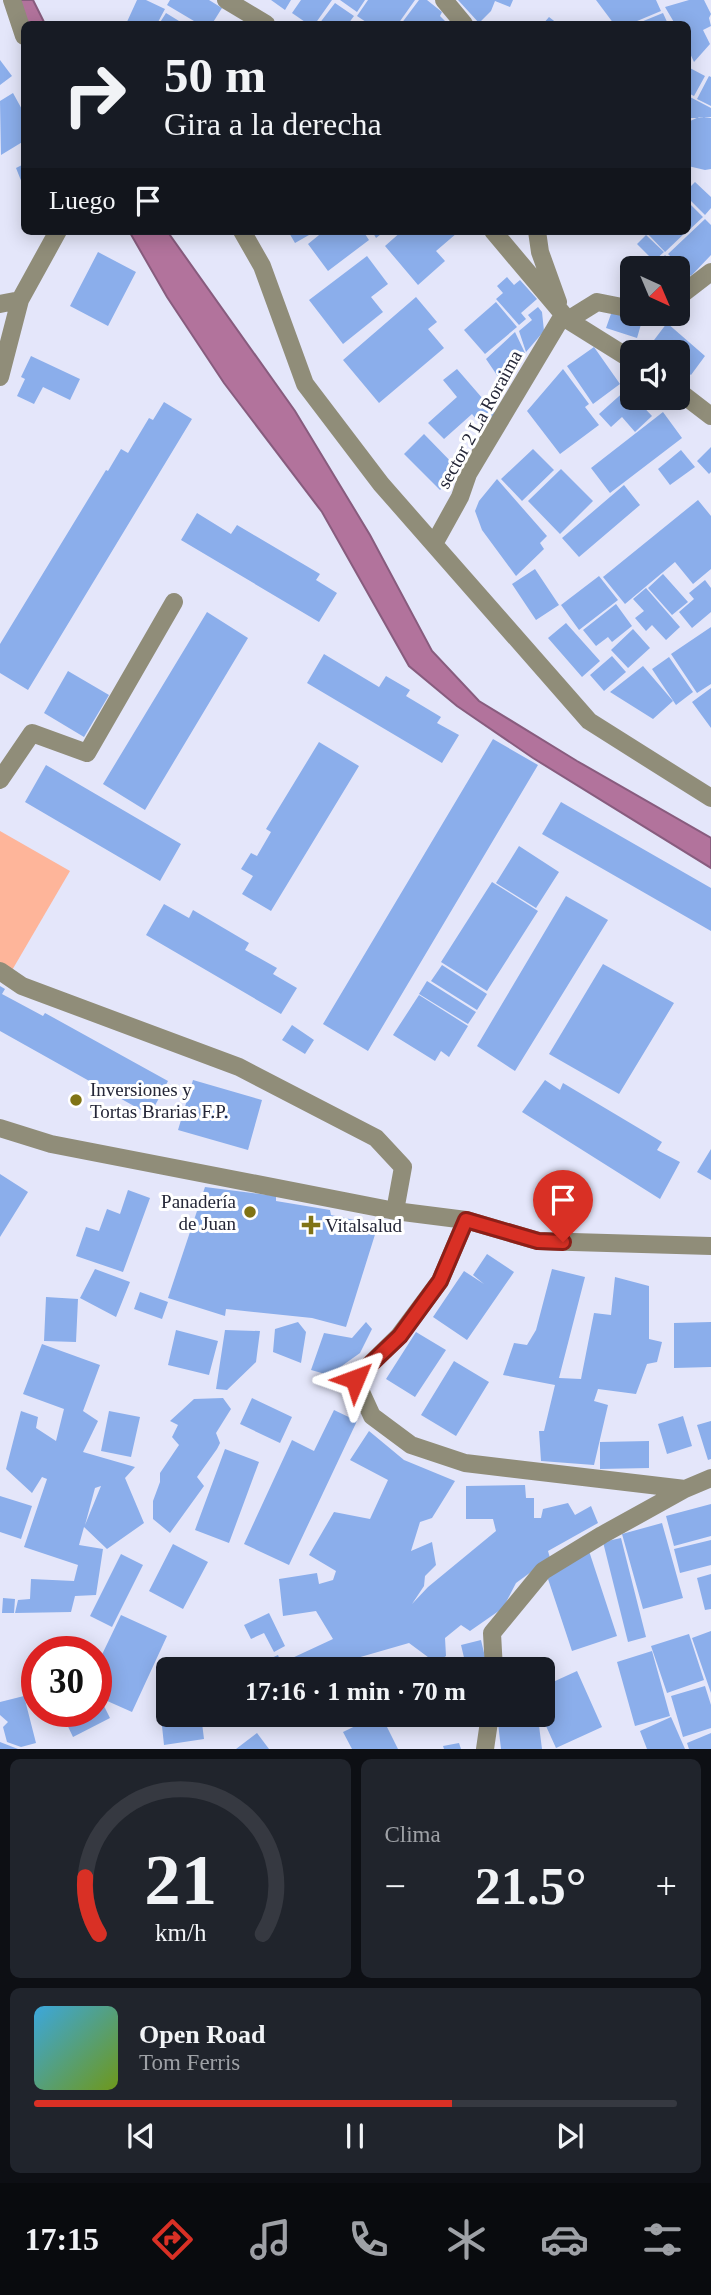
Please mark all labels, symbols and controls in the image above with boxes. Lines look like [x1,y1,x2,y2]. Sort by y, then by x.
text: 50 m [164,48,266,103]
icon: right [49,49,140,140]
text: Gira a la derecha [164,106,382,142]
icon: arrive [129,182,167,220]
text: Luego [49,186,115,215]
north arrow [620,256,690,326]
map controls [620,256,690,410]
button: sound [620,340,690,410]
street label: sector 2 La Roraima [433,346,526,492]
place label: Inversiones y Tortas Brarias F.P. [90,1079,229,1122]
marker: Inversiones y Tortas Brarias F.P. [68,1092,84,1108]
pin [533,1170,593,1242]
icon: arrive [544,1181,582,1219]
place label: Panadería de Juan [161,1191,237,1234]
marker: Panadería de Juan [242,1204,258,1220]
place label: Vitalsalud [325,1215,402,1236]
marker: Vitalsalud [303,1217,319,1233]
position arrow [318,1342,392,1416]
speed limit sign: 30 [21,1636,112,1727]
text: 17:16 · 1 min · 70 m [245,1677,466,1706]
text: Clima [385,1822,441,1847]
text: 21 [144,1840,217,1921]
text: 21.5° [475,1858,587,1915]
text: − [385,1865,406,1907]
text: + [656,1865,677,1907]
text: km/h [155,1919,206,1946]
text: Open Road [139,2020,265,2049]
text: Tom Ferris [139,2050,240,2075]
icon: previous [122,2117,160,2155]
icon: pause [336,2117,374,2155]
icon: next [551,2117,589,2155]
icon: directions [148,2215,197,2264]
icon: music [246,2215,295,2264]
icon: phone [344,2215,393,2264]
icon: climate [442,2215,491,2264]
icon: car [540,2215,589,2264]
icon: filters [638,2215,687,2264]
text: 17:15 [24,2221,99,2257]

